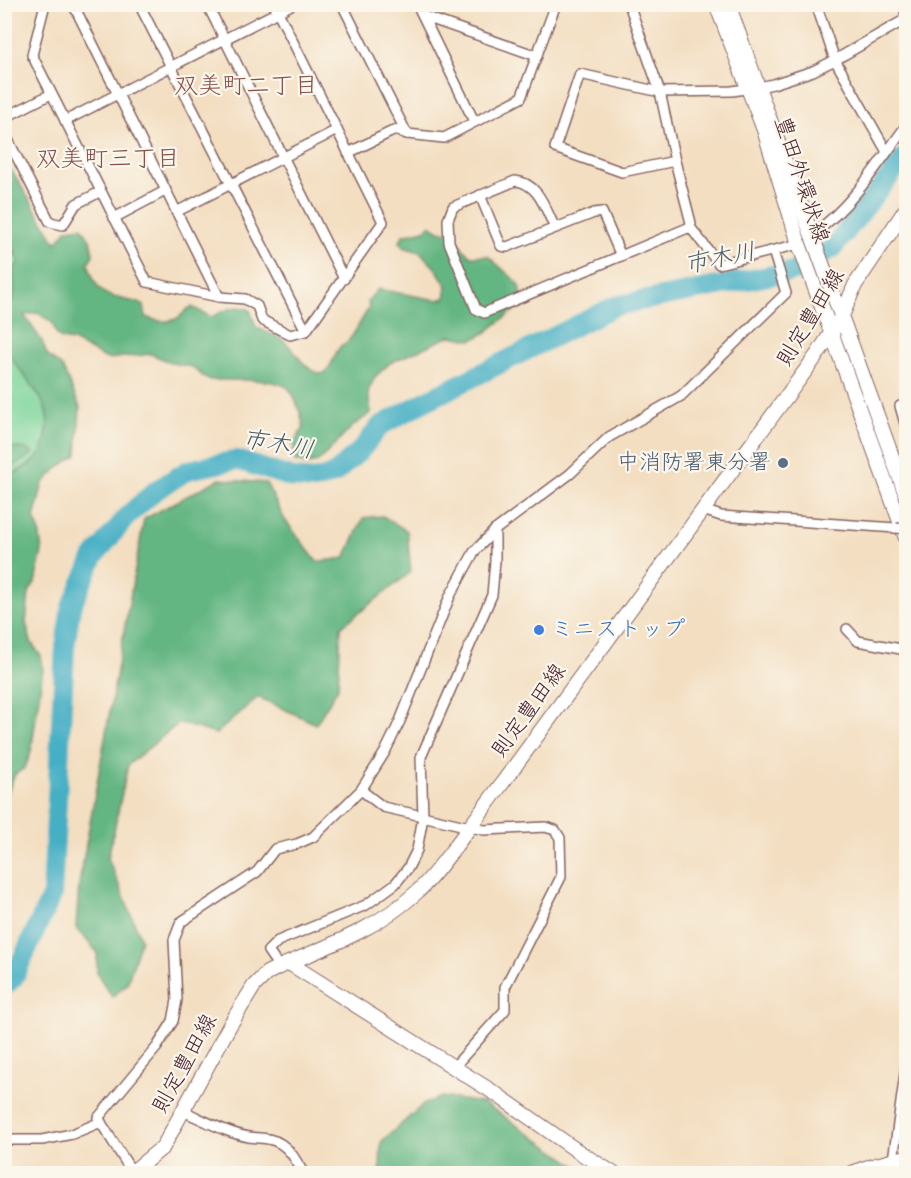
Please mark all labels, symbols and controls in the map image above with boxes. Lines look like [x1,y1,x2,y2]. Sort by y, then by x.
district label: 双美町二丁目 [174,71,318,102]
street label: 豊田外環状線 [767,113,835,247]
district label: 双美町三丁目 [36,144,180,175]
water label: 市木川 [682,237,758,281]
street label: 則定豊田線 [771,264,851,372]
water label: 市木川 [240,423,316,467]
place label: 中消防署東分署 [617,449,771,477]
marker: 中消防署東分署 [776,456,790,470]
place label: ミニストップ [551,616,685,644]
marker: ミニストップ [532,623,546,637]
street label: 則定豊田線 [485,658,573,764]
street label: 則定豊田線 [146,1009,224,1119]

